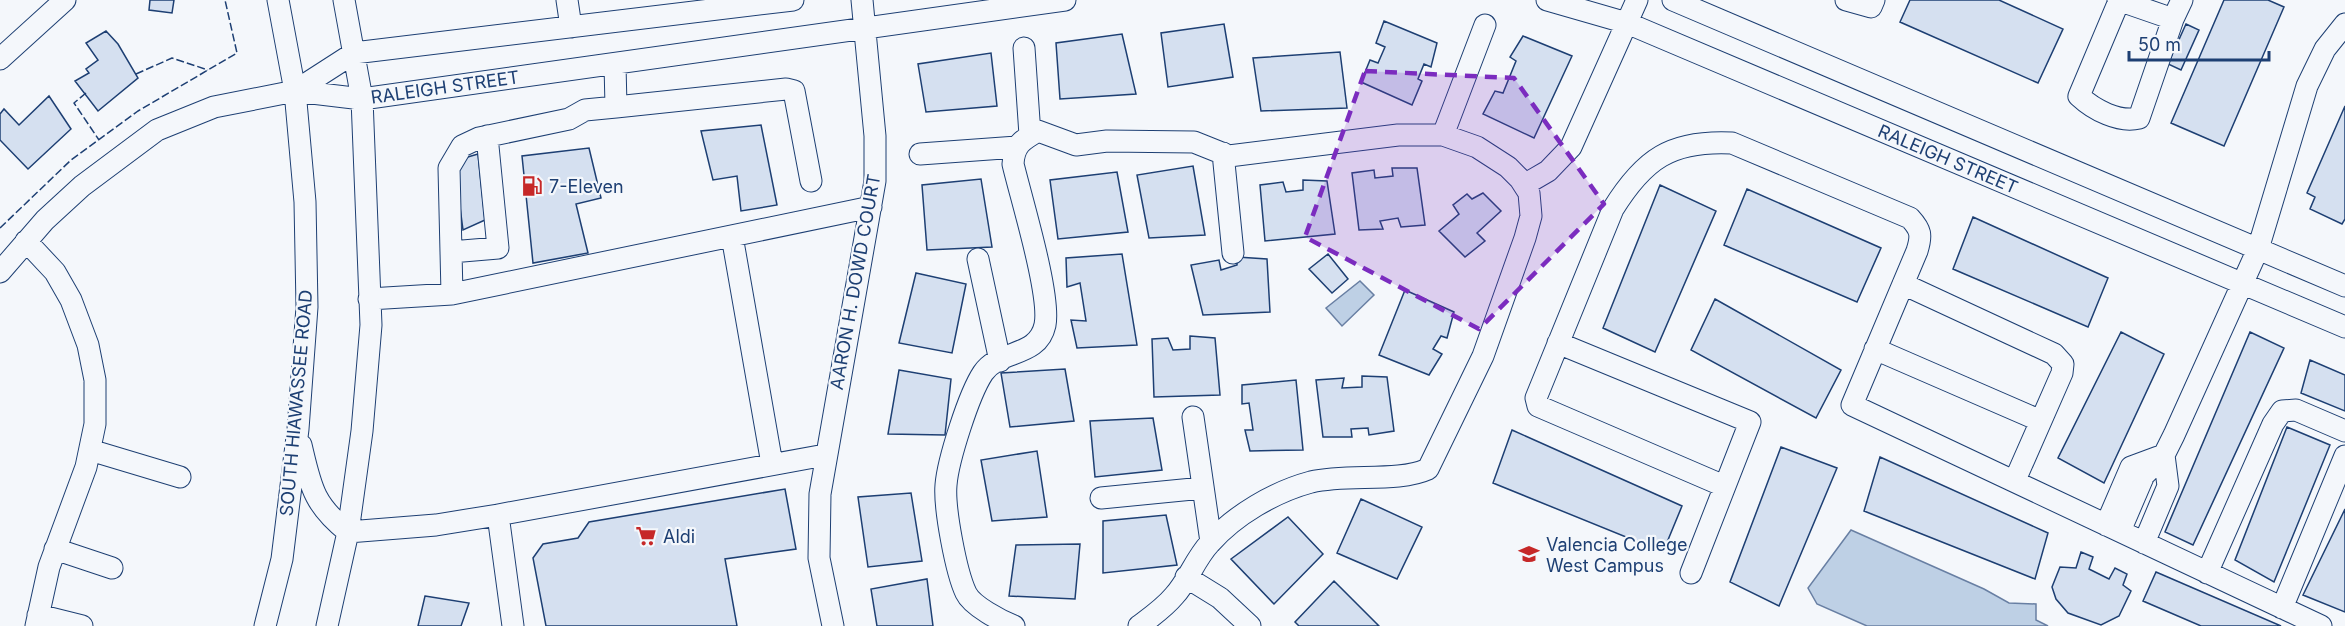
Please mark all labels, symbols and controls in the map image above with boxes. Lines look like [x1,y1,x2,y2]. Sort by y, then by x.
scale bar [2129,24,2268,62]
text: 50 m [2138,34,2181,55]
street label: RALEIGH STREET [369,66,521,108]
street label: RALEIGH STREET [1875,120,2021,198]
street label: AARON H. DOWD COURT [826,172,884,392]
fuel station icon: 7-Eleven [520,174,544,198]
place label: 7-Eleven [549,176,624,197]
street label: SOUTH HIAWASSEE ROAD [276,289,316,517]
supermarket icon: Aldi [634,524,658,548]
place label: Aldi [663,526,695,547]
place label: Valencia College West Campus [1546,534,1688,576]
school or university icon: Valencia College West Campus [1517,542,1541,566]

